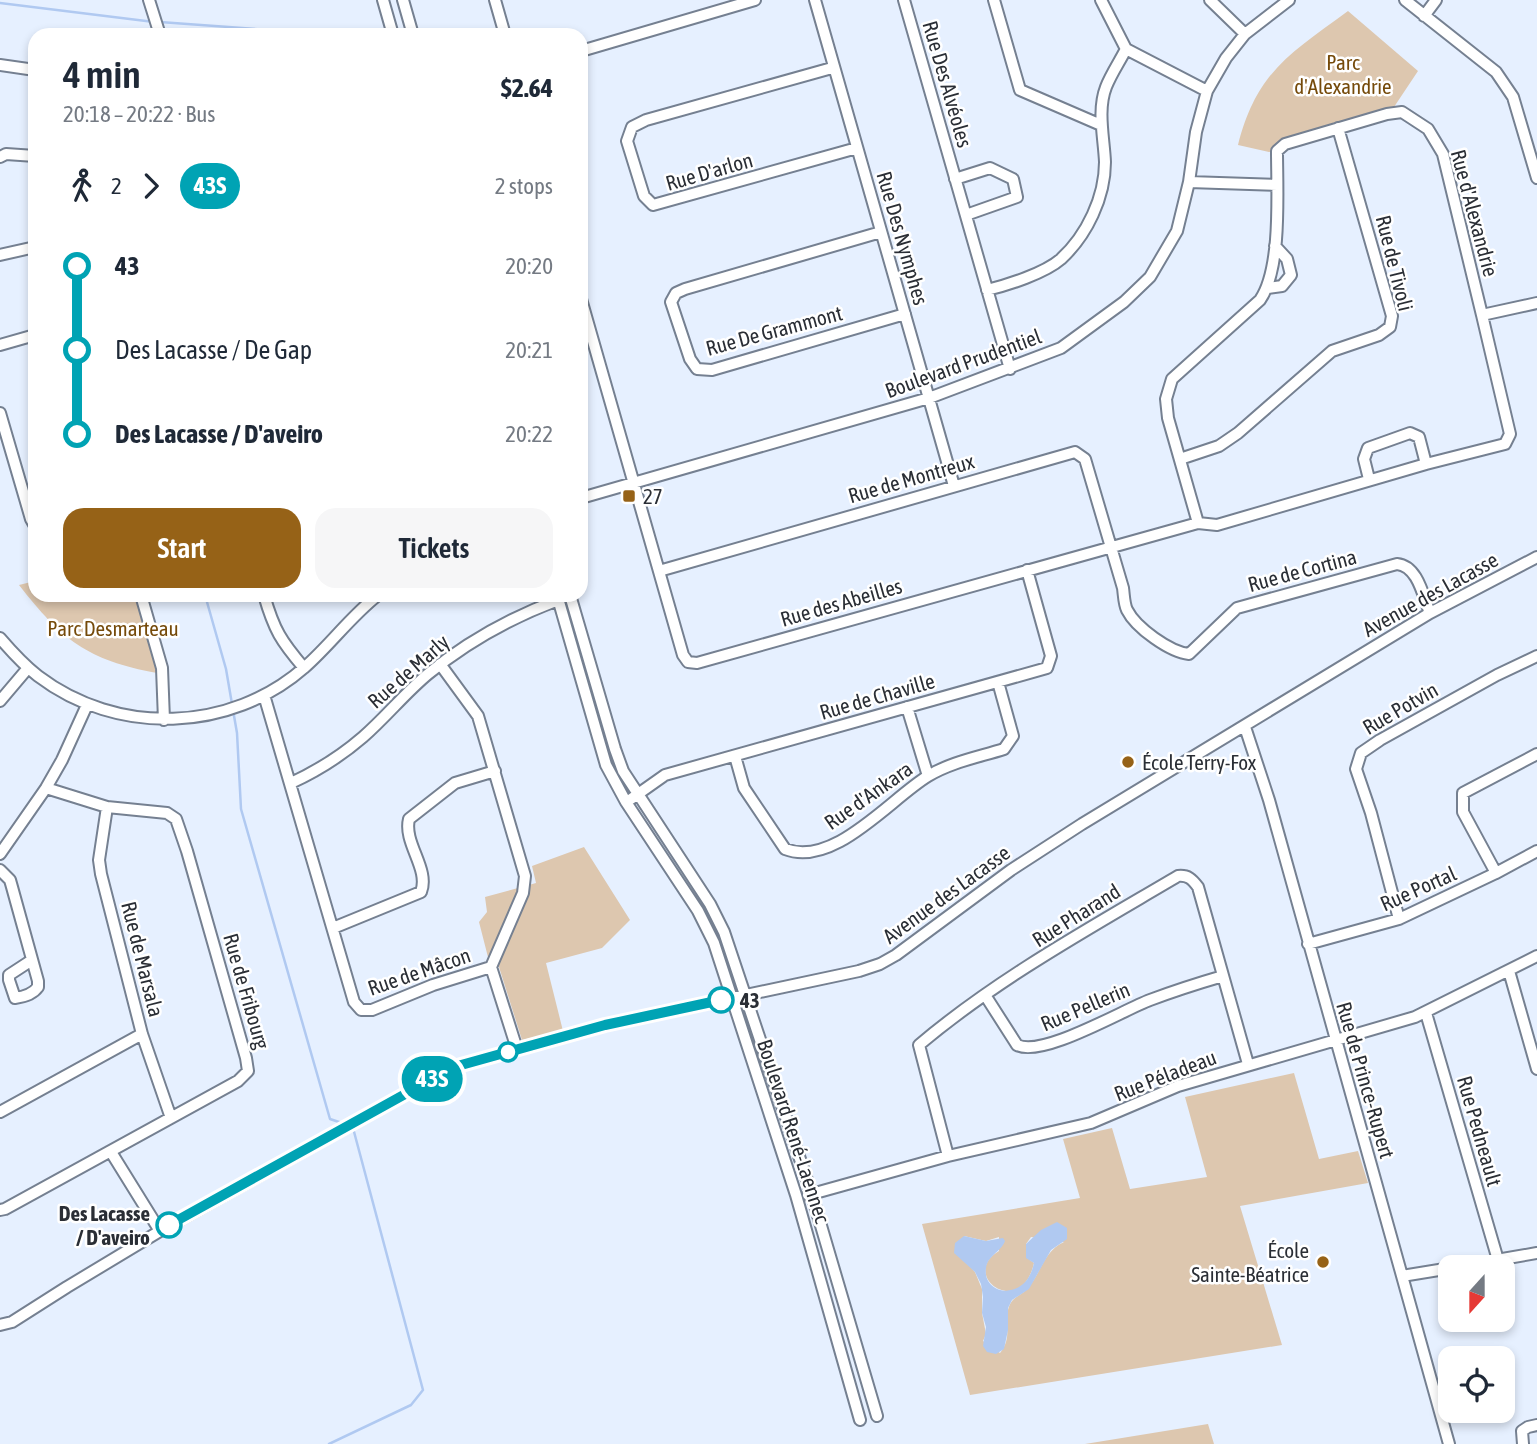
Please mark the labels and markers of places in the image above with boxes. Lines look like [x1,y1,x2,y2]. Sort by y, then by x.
place label: 27 [643,484,663,508]
marker: 27 [621,488,637,504]
place label: École Terry-Fox [1142,750,1257,774]
marker: École Terry-Fox [1120,754,1136,770]
marker: 43 [708,987,734,1013]
place label: 43 [739,988,760,1012]
unlabelled marker [498,1042,518,1062]
place label: Des Lacasse / D'aveiro [59,1201,150,1249]
marker: Des Lacasse / D'aveiro [156,1212,182,1238]
place label: École Sainte-Béatrice [1191,1238,1309,1286]
marker: École Sainte-Béatrice [1315,1254,1331,1270]

